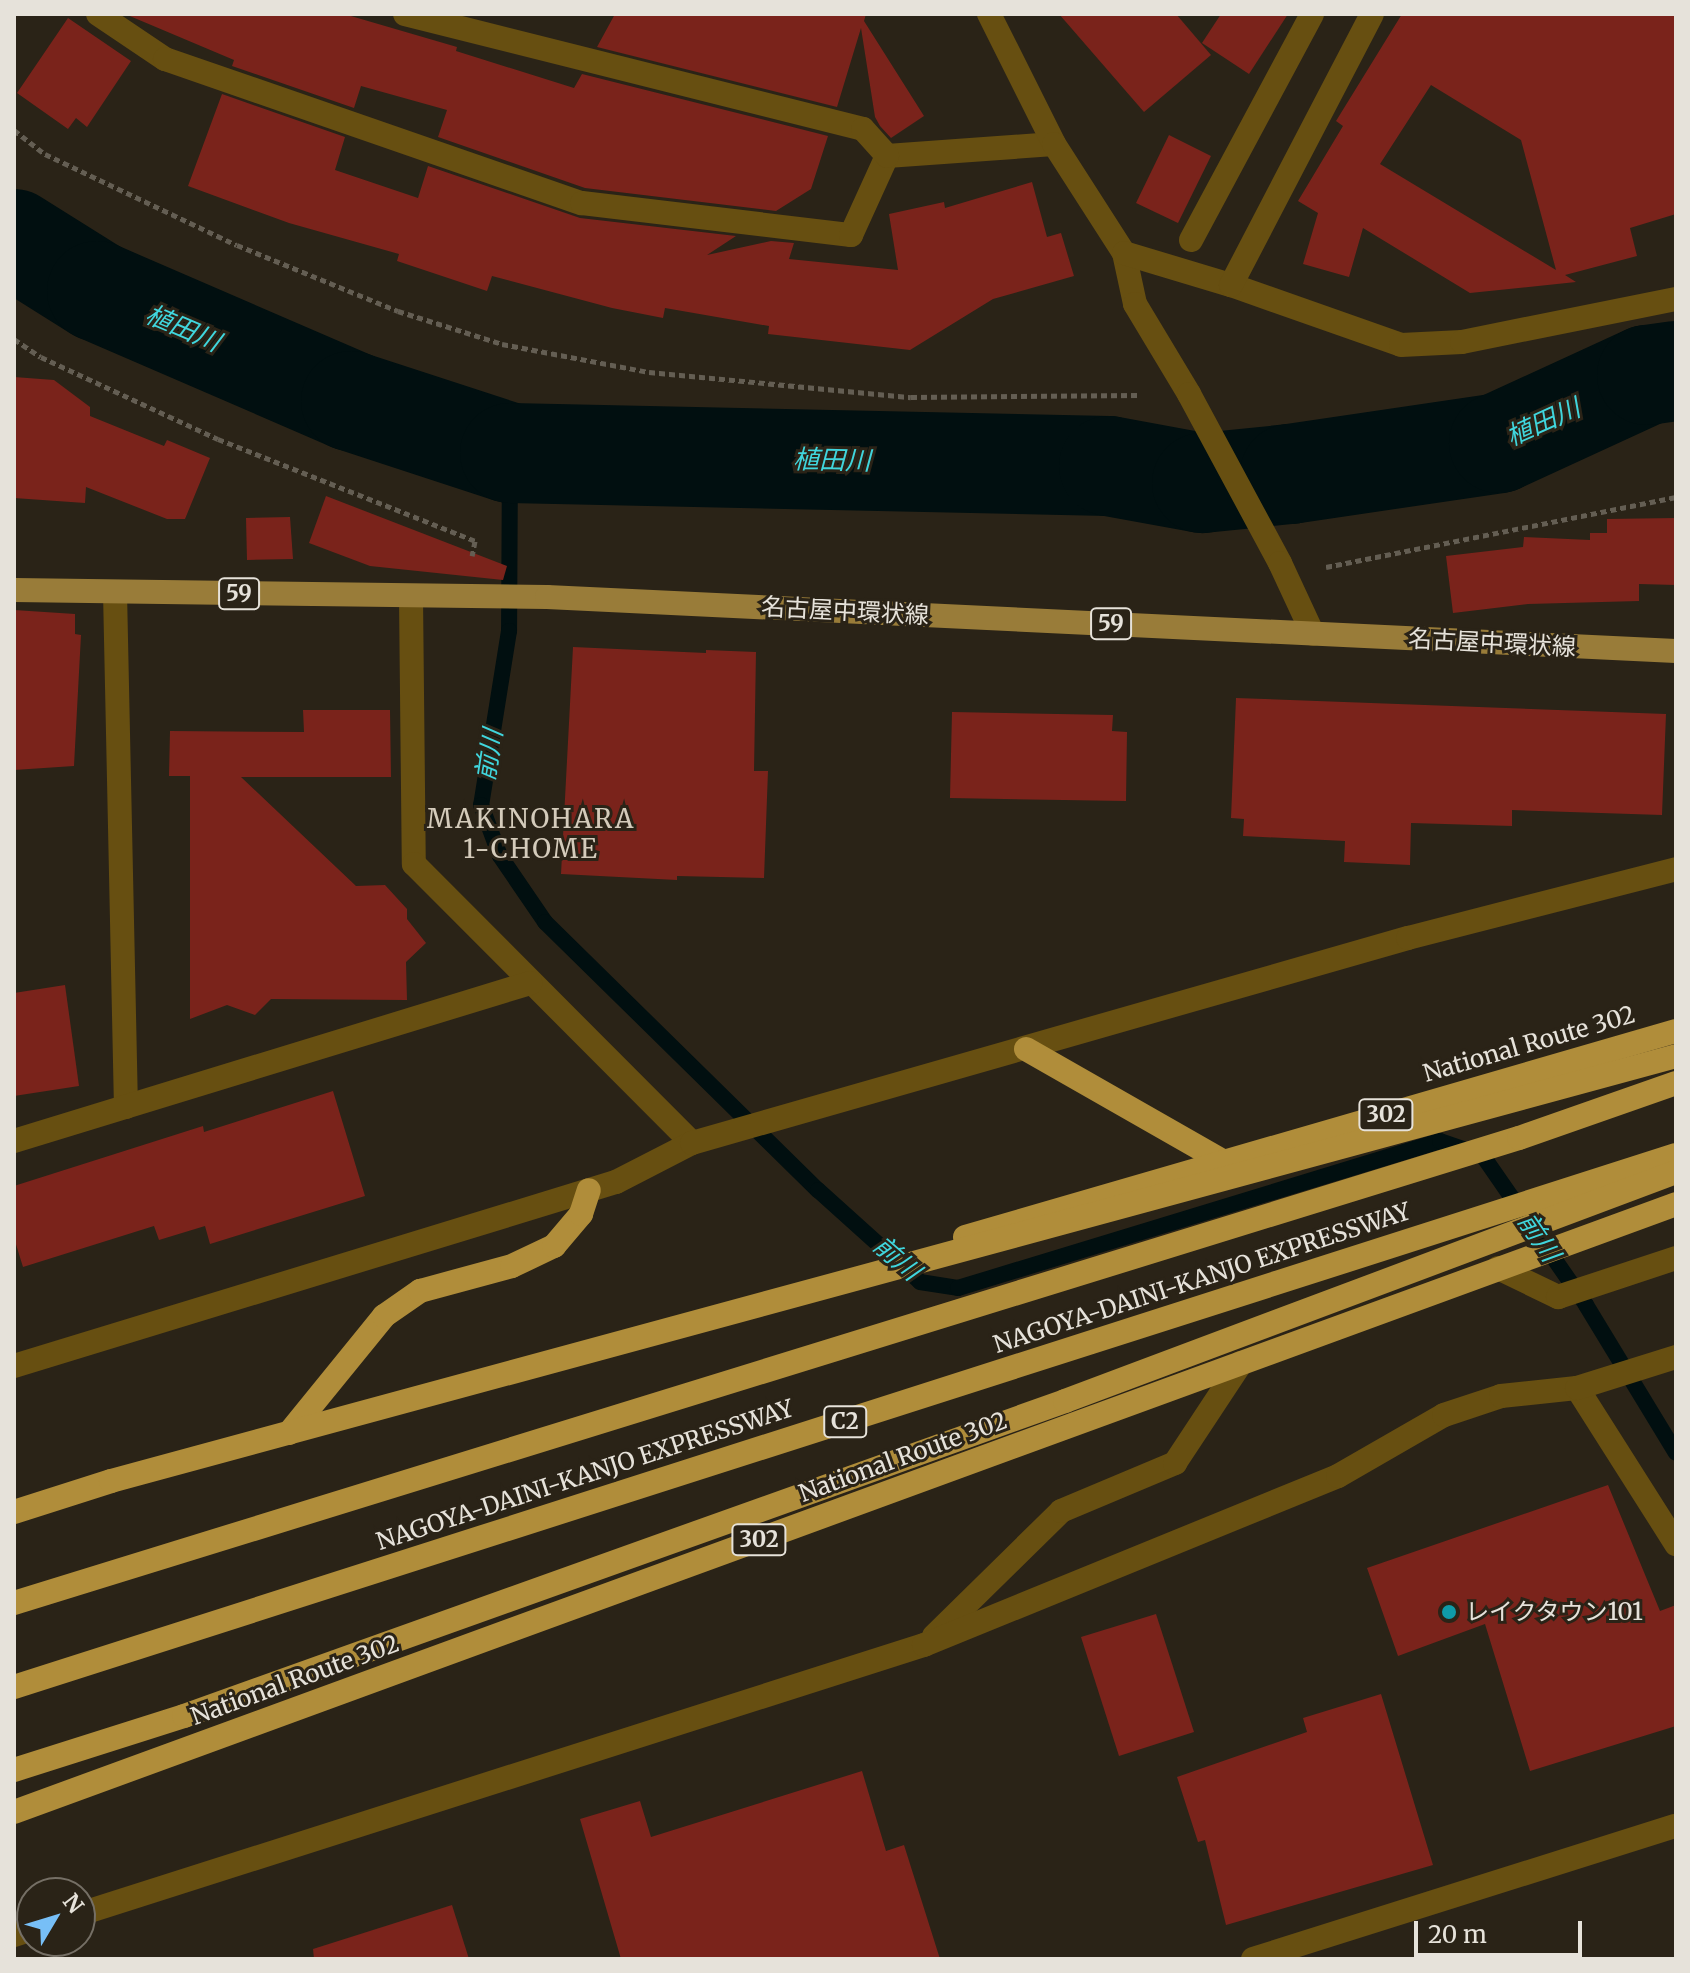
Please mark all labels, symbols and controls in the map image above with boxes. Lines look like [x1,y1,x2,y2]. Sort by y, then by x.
water label: 植田川 [141,298,225,358]
water label: 植田川 [1501,392,1585,452]
water label: 植田川 [793,444,871,476]
road number: 59 [217,576,261,612]
street label: 名古屋中環状線 [760,592,930,630]
road number: 59 [1089,606,1133,642]
street label: 名古屋中環状線 [1407,624,1577,662]
water label: 前川 [470,727,508,783]
district label: MAKINOHARA 1-CHOME [427,803,635,864]
street label: National Route 302 [1420,1000,1638,1088]
road number: 302 [1358,1097,1414,1133]
street label: NAGOYA-DAINI-KANJO EXPRESSWAY [990,1197,1414,1359]
water label: 前川 [1512,1207,1566,1267]
water label: 前川 [867,1229,927,1287]
street label: NAGOYA-DAINI-KANJO EXPRESSWAY [373,1394,797,1556]
road number: C2 [823,1404,867,1440]
street label: National Route 302 [795,1406,1011,1508]
road number: 302 [731,1522,787,1558]
place label: レイクタウン101 [1465,1598,1644,1626]
marker: レイクタウン101 [1440,1603,1458,1621]
street label: National Route 302 [187,1629,403,1731]
north arrow [16,1877,96,1957]
text: N [57,1888,90,1919]
scale bar [1418,1905,1586,1955]
text: 20 m [1428,1919,1487,1950]

